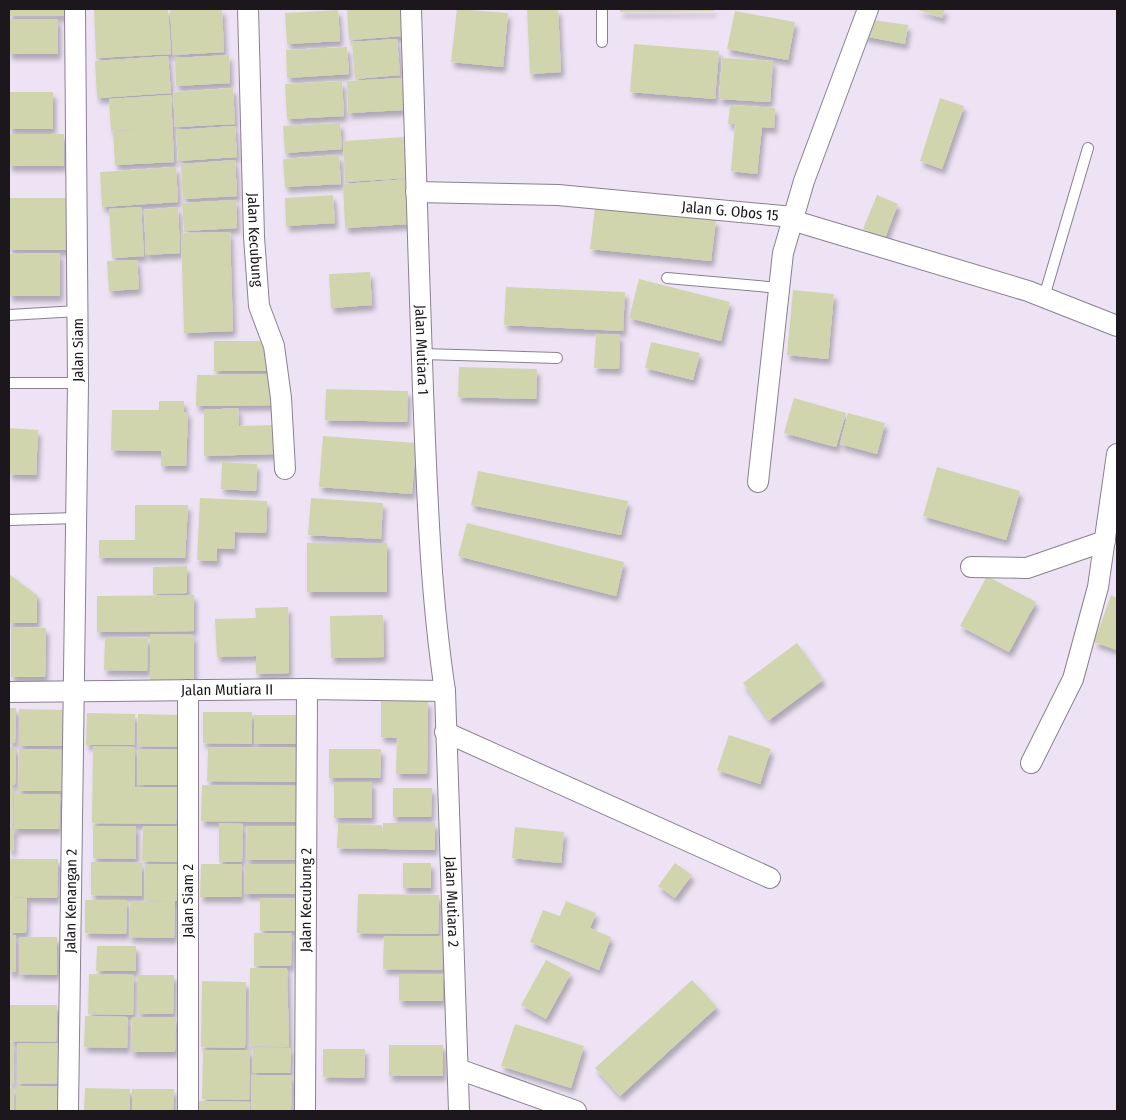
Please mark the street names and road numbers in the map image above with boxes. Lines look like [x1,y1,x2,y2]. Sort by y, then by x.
street label: Jalan Kecubung [244,193,267,288]
street label: Jalan G. Obos 15 [681,198,780,225]
street label: Jalan Mutiara 1 [411,304,432,395]
street label: Jalan Siam [69,318,87,382]
street label: Jalan Mutiara II [181,680,273,699]
street label: Jalan Kecubung 2 [297,847,315,952]
street label: Jalan Kenangan 2 [61,848,81,953]
street label: Jalan Mutiara 2 [442,856,463,948]
street label: Jalan Siam 2 [179,864,197,938]

